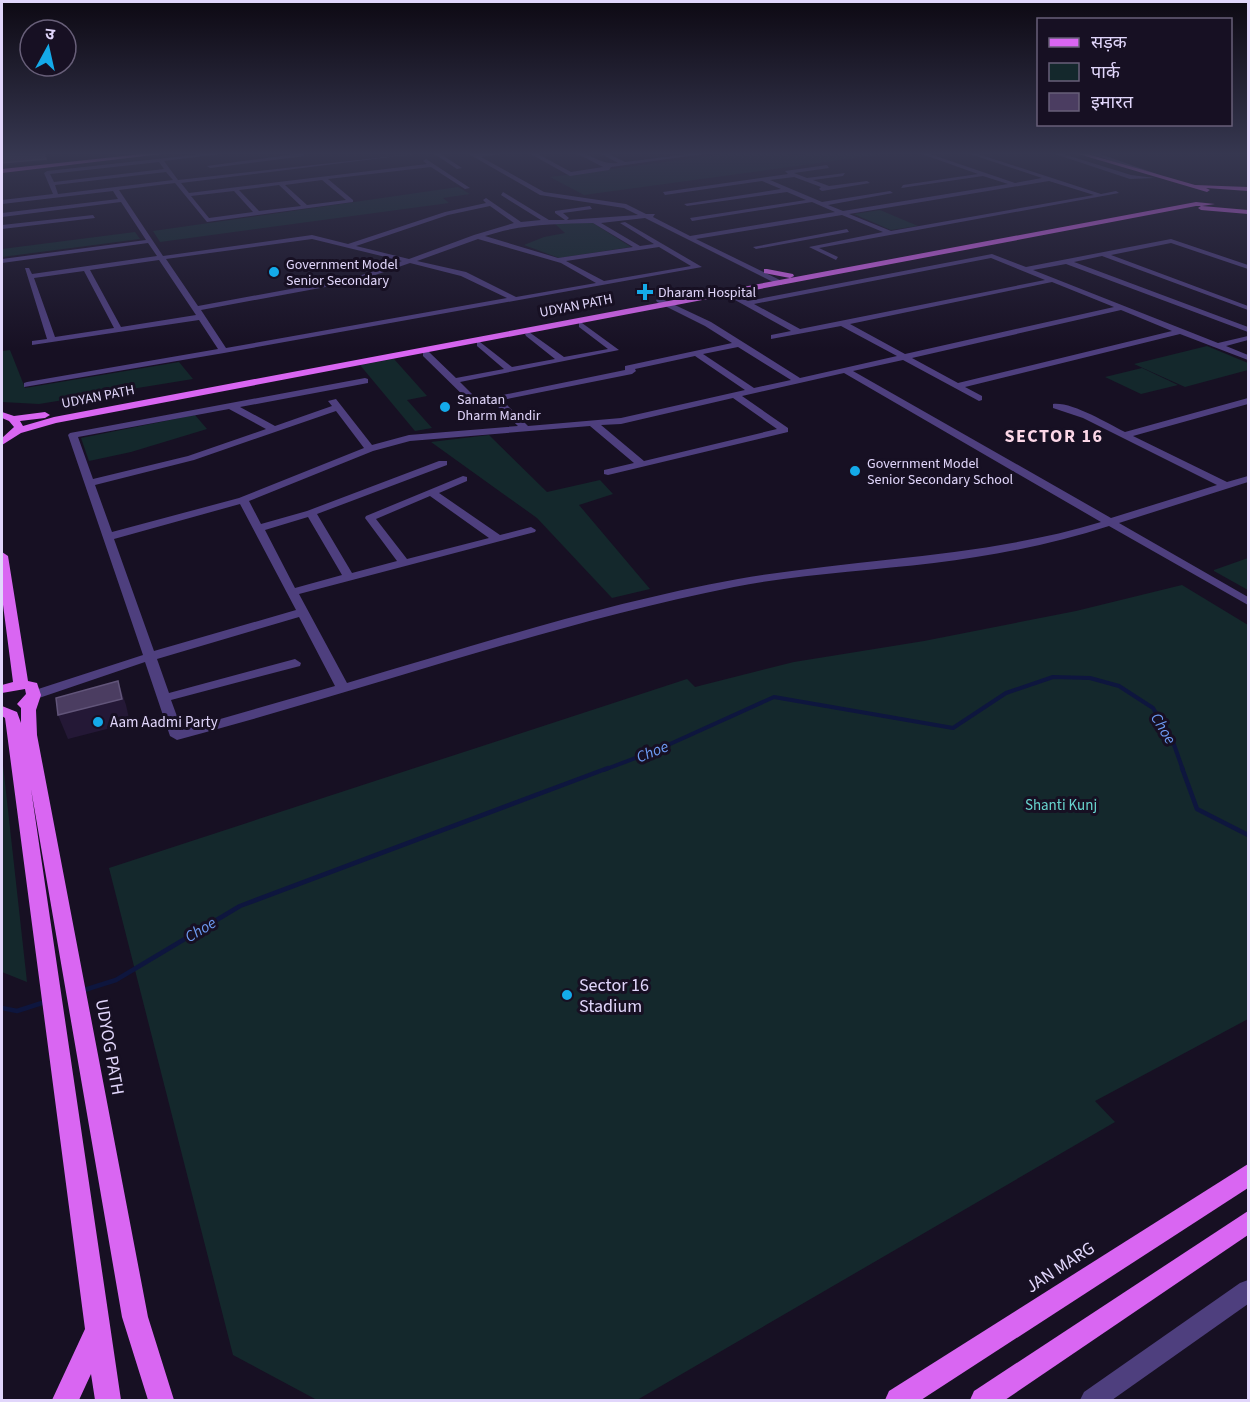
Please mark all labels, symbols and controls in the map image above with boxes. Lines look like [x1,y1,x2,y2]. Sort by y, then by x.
north arrow [18,18,78,78]
legend [1037,18,1232,126]
text: उ [44,23,57,46]
text: सड़क [1091,30,1128,55]
text: पार्क [1091,60,1121,85]
text: इमारत [1091,90,1134,115]
place label: Government Model Senior Secondary [286,255,398,291]
marker: Government Model Senior Secondary [267,265,281,279]
marker: Dharam Hospital [636,283,654,301]
place label: Dharam Hospital [658,283,757,303]
street label: UDYAN PATH [538,289,614,323]
street label: UDYAN PATH [60,380,136,414]
place label: Sanatan Dharm Mandir [457,390,541,426]
marker: Sanatan Dharm Mandir [438,400,452,414]
district label: SECTOR 16 [1004,424,1104,449]
place label: Government Model Senior Secondary School [867,454,1014,490]
marker: Government Model Senior Secondary School [848,464,862,478]
water label: Choe [1145,709,1181,749]
place label: Aam Aadmi Party [110,712,218,733]
marker: Aam Aadmi Party [91,715,105,729]
water label: Choe [633,735,672,768]
park label: Shanti Kunj [1025,795,1097,816]
water label: Choe [181,912,221,948]
place label: Sector 16 Stadium [579,973,649,1019]
marker: Sector 16 Stadium [560,988,574,1002]
street label: UDYOG PATH [89,997,130,1097]
street label: JAN MARG [1021,1236,1100,1299]

